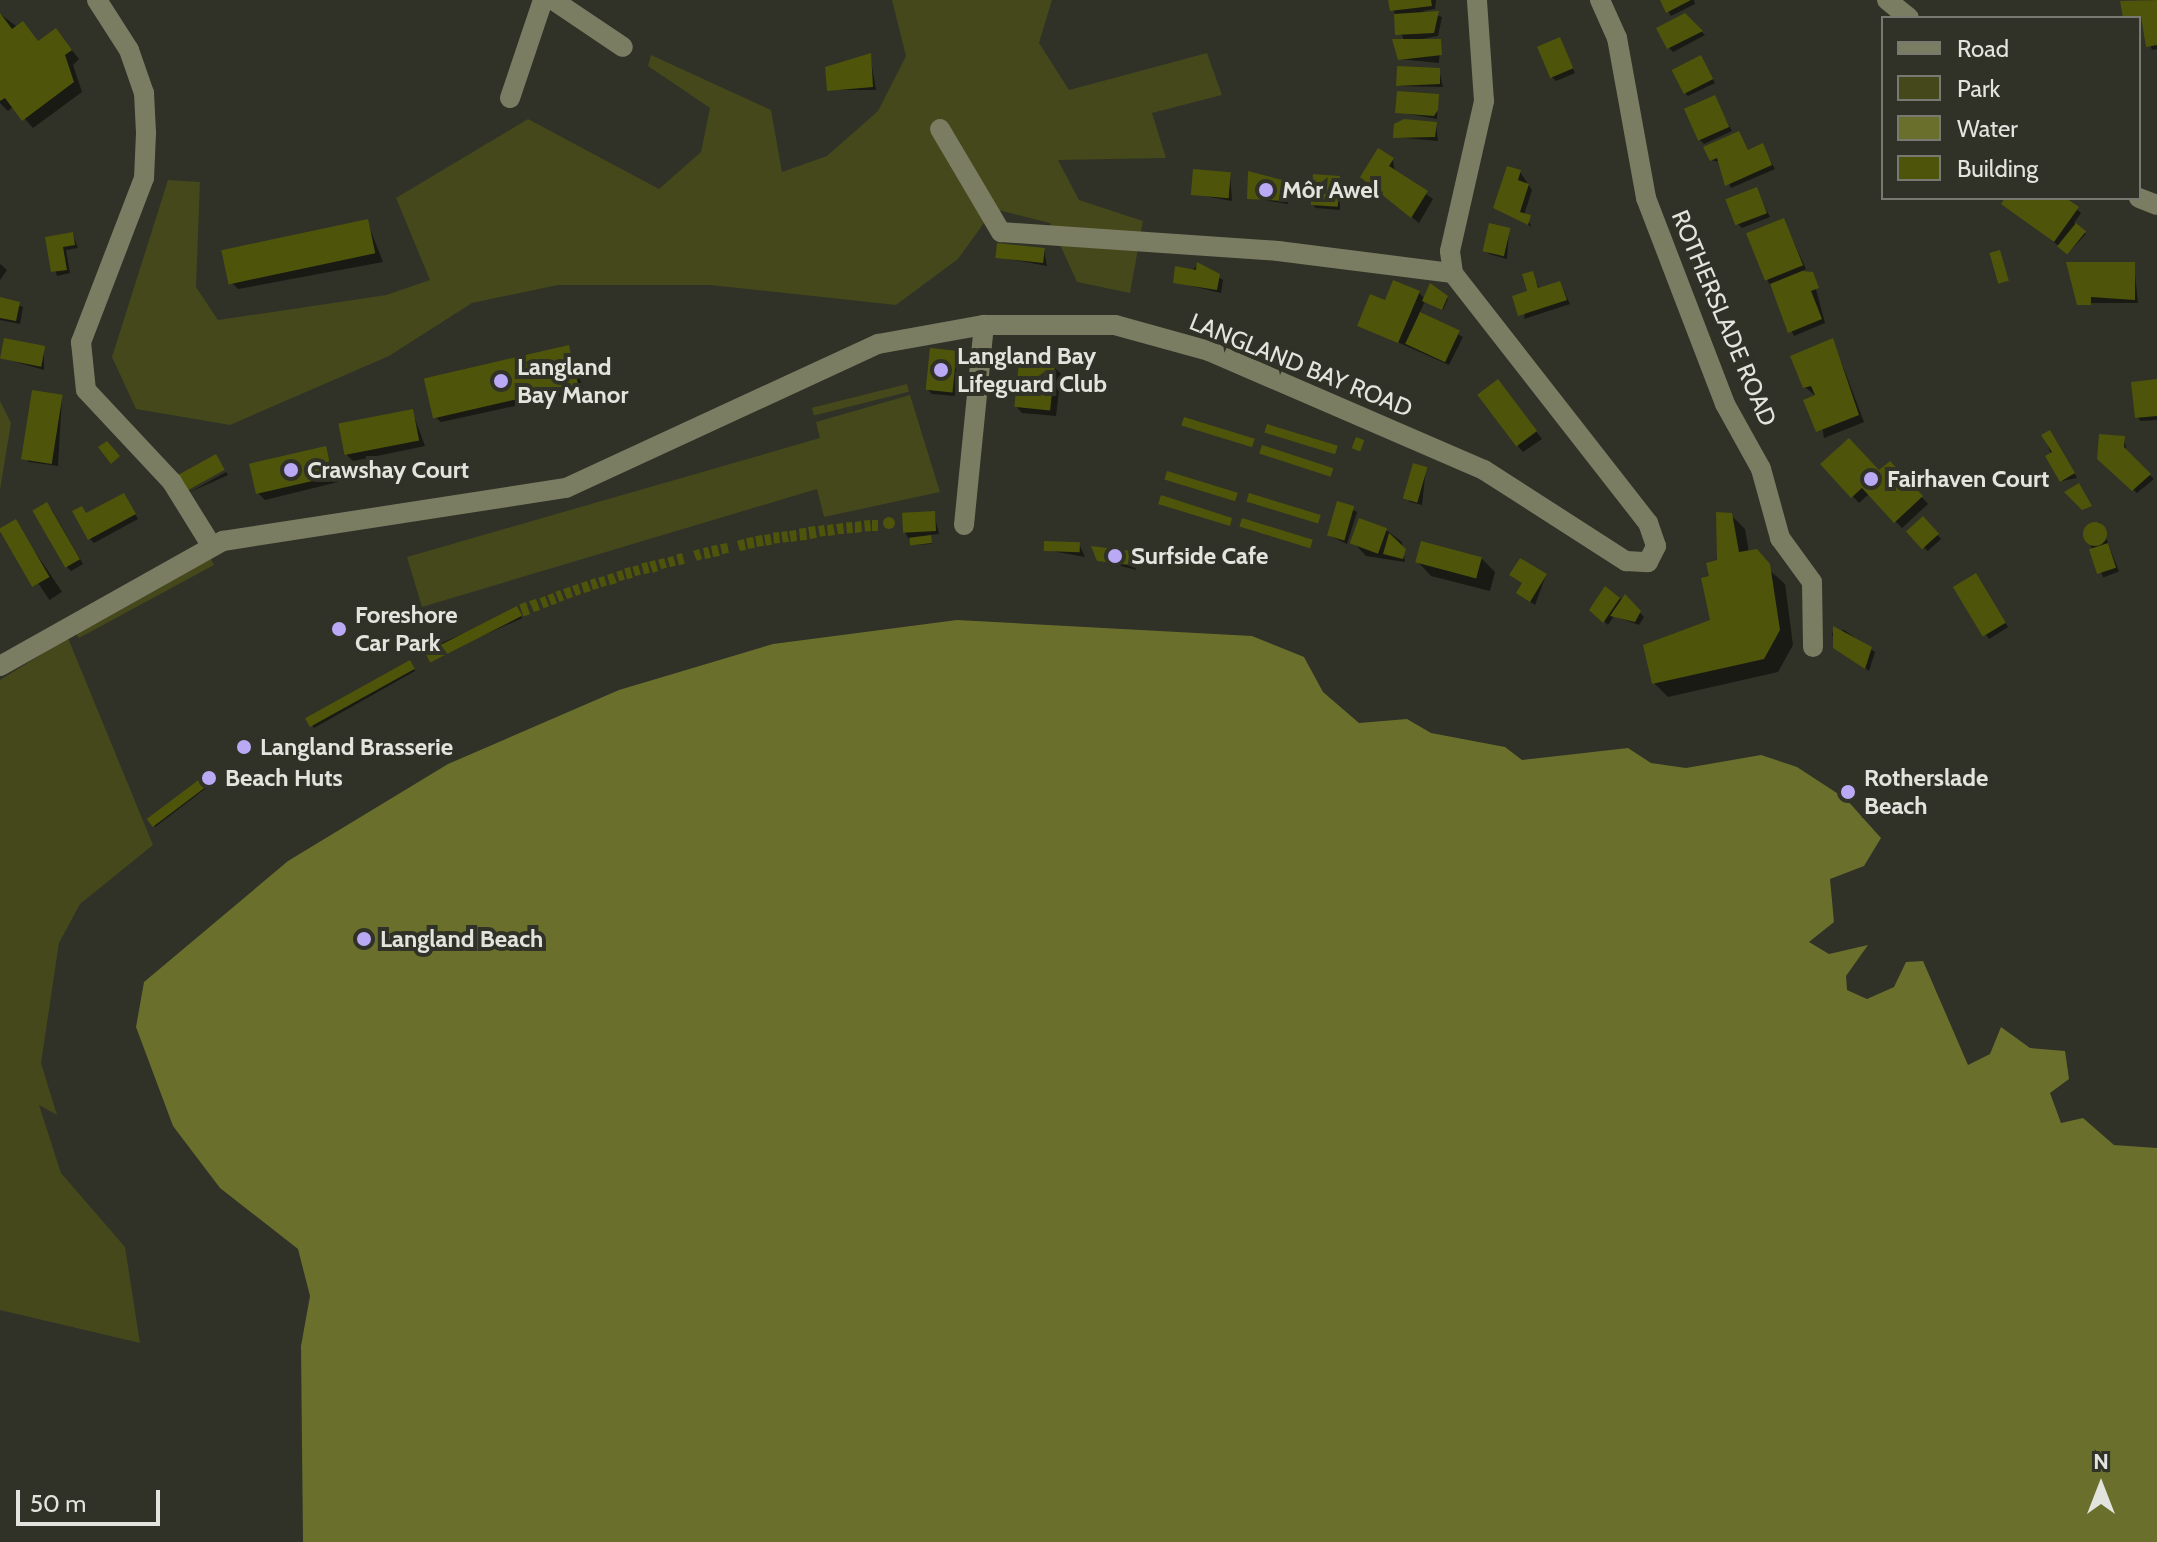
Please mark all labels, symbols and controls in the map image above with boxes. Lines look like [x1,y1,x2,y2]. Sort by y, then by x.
legend [1881,16,2141,200]
text: Road [1957,34,2009,63]
text: Park [1957,74,2000,103]
text: Water [1957,114,2018,143]
text: Building [1957,154,2038,183]
place label: Môr Awel [1282,176,1379,204]
marker: Môr Awel [1257,181,1275,199]
street label: ROTHERSLADE ROAD [1665,206,1783,430]
street label: LANGLAND BAY ROAD [1185,307,1417,423]
place label: Langland Bay Lifeguard Club [957,342,1107,398]
place label: Langland Bay Manor [517,353,628,409]
marker: Langland Bay Lifeguard Club [932,361,950,379]
marker: Langland Bay Manor [492,372,510,390]
place label: Crawshay Court [307,456,469,484]
marker: Crawshay Court [282,461,300,479]
place label: Fairhaven Court [1887,465,2049,493]
marker: Fairhaven Court [1862,470,1880,488]
place label: Surfside Cafe [1131,542,1268,570]
marker: Surfside Cafe [1106,547,1124,565]
place label: Foreshore Car Park [355,601,458,657]
marker: Foreshore Car Park [330,620,348,638]
place label: Langland Brasserie [260,733,453,761]
marker: Langland Brasserie [235,738,253,756]
place label: Beach Huts [225,764,343,792]
place label: Rotherslade Beach [1864,764,1988,820]
marker: Beach Huts [200,769,218,787]
marker: Rotherslade Beach [1839,783,1857,801]
place label: Langland Beach [380,925,543,953]
marker: Langland Beach [355,930,373,948]
north arrow [2061,1446,2141,1526]
text: N [2093,1448,2109,1475]
scale bar [20,1474,164,1524]
text: 50 m [30,1489,86,1518]

